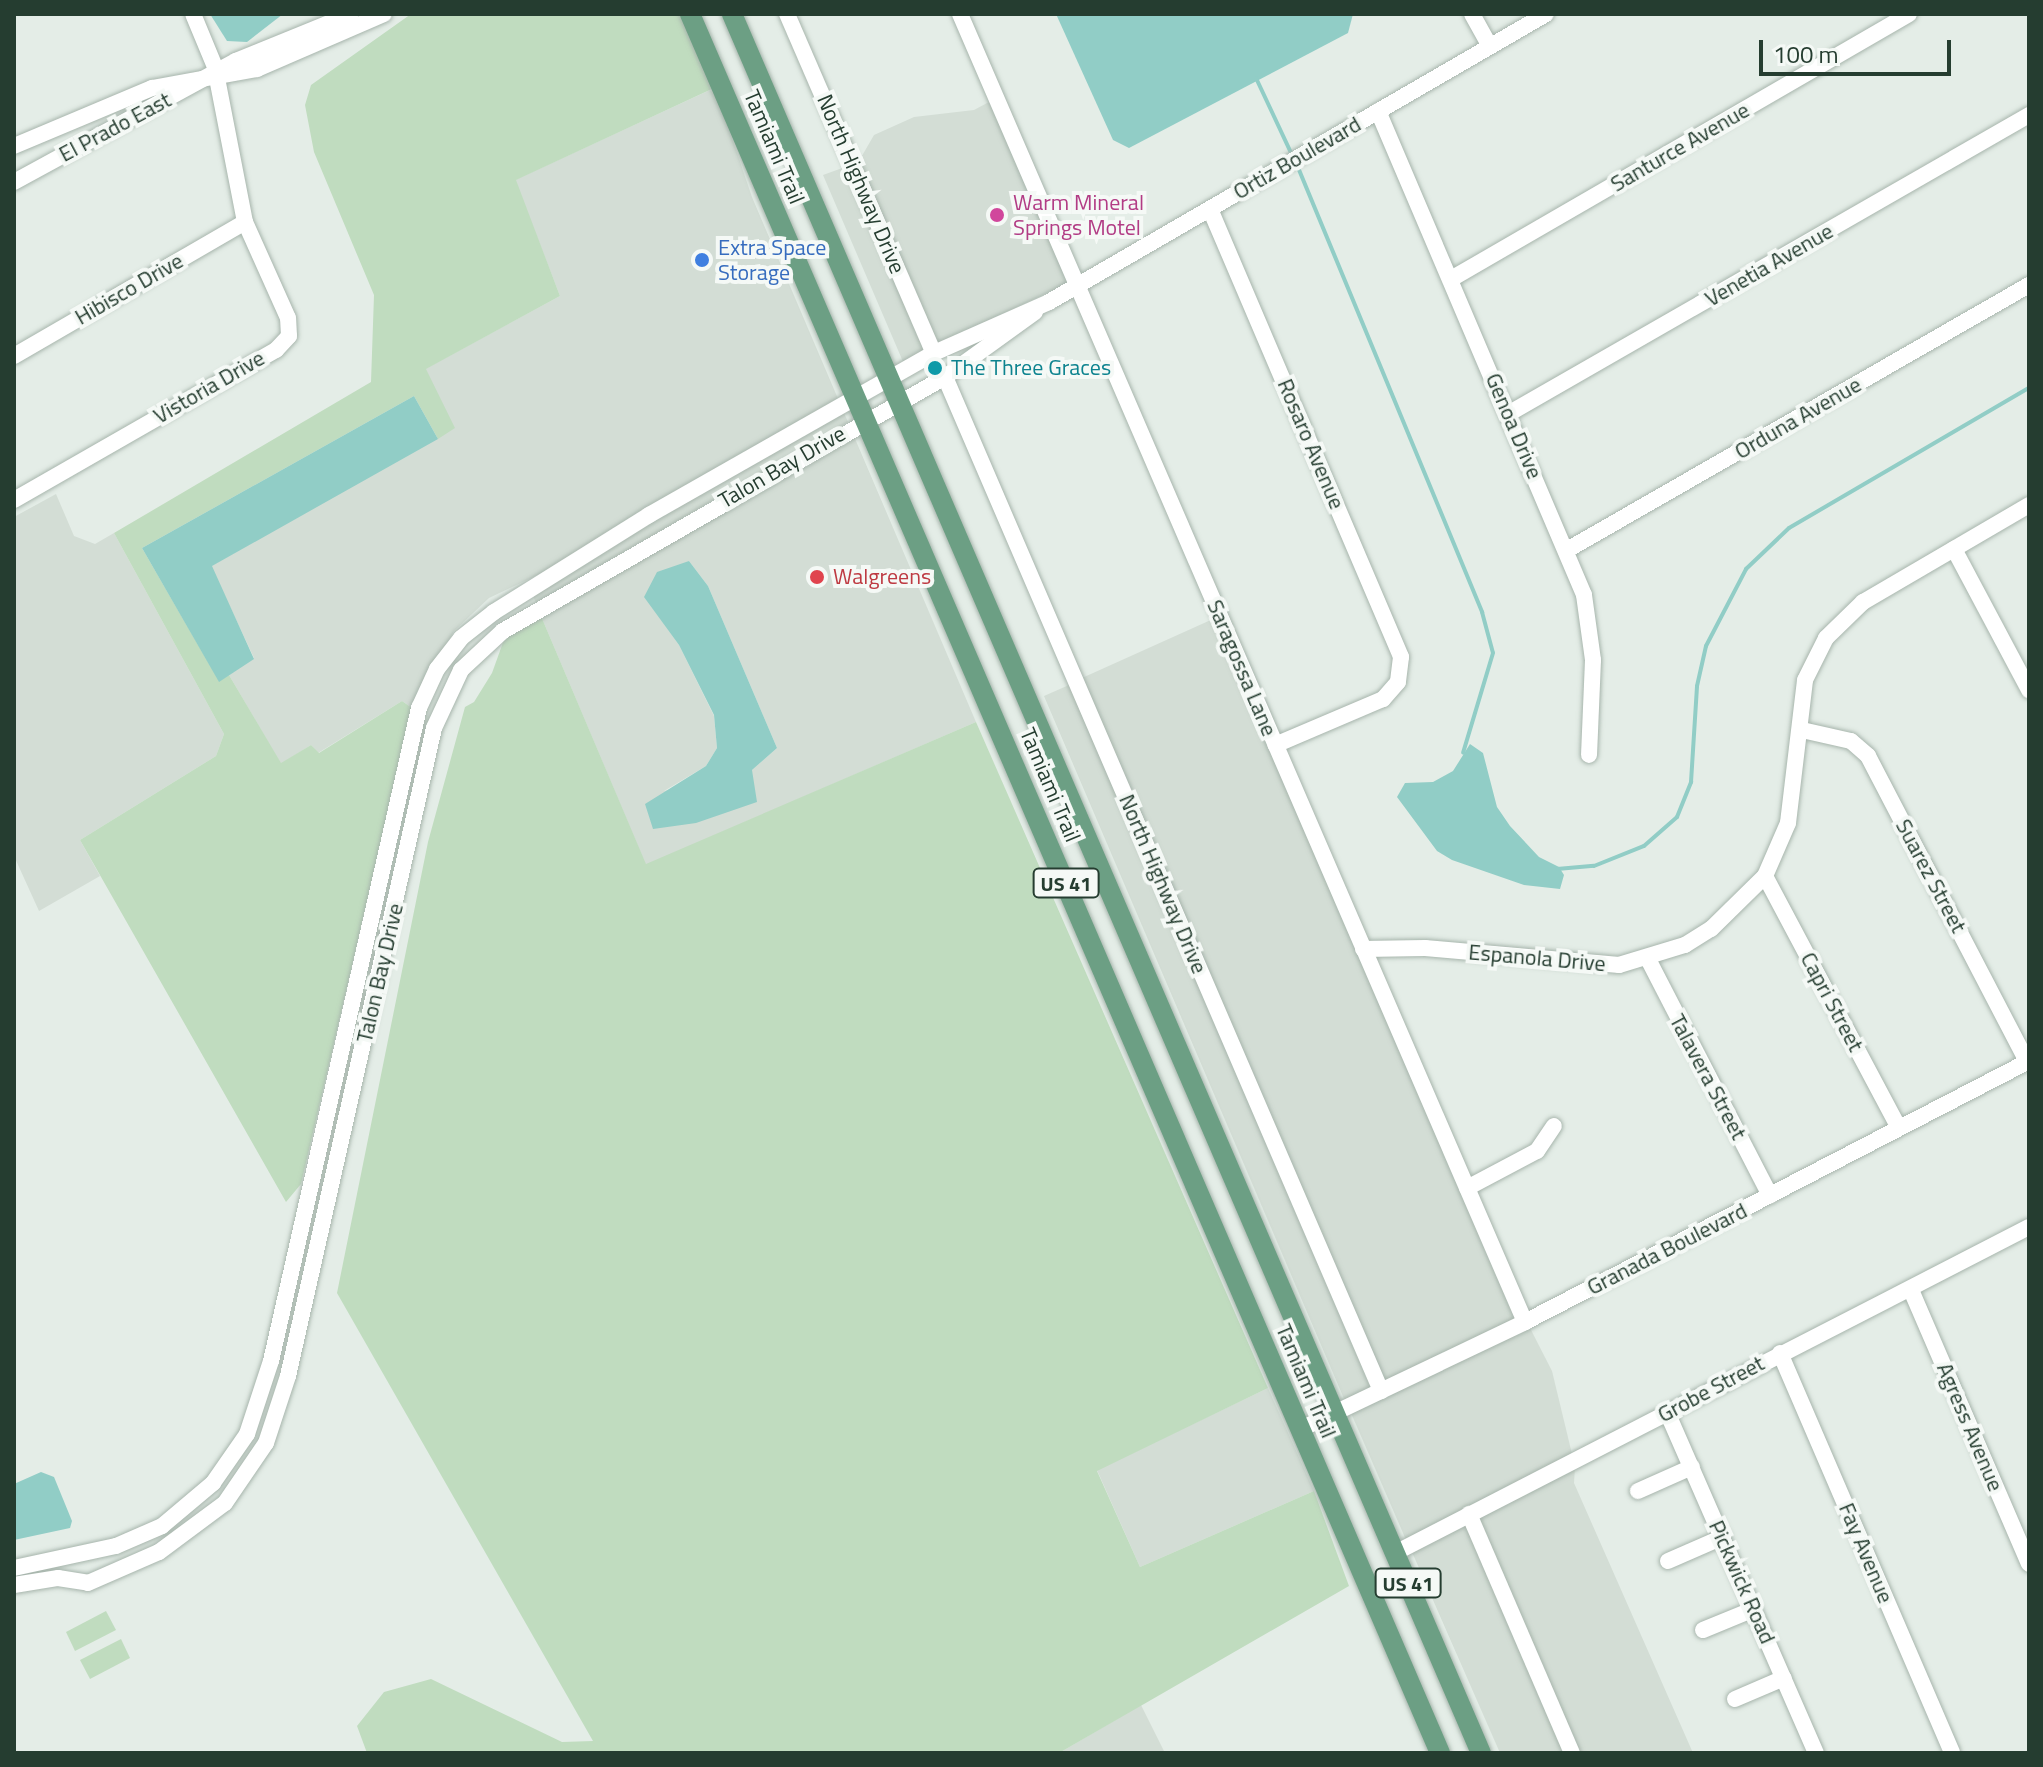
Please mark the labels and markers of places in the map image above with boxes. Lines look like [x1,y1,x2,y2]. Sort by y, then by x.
place label: Warm Mineral Springs Motel [1013,189,1144,240]
marker: Warm Mineral Springs Motel [988,206,1006,224]
place label: Extra Space Storage [718,234,826,286]
marker: Extra Space Storage [693,251,711,269]
place label: The Three Graces [951,355,1111,381]
marker: The Three Graces [926,359,944,377]
place label: Walgreens [833,564,931,590]
marker: Walgreens [808,568,826,586]

